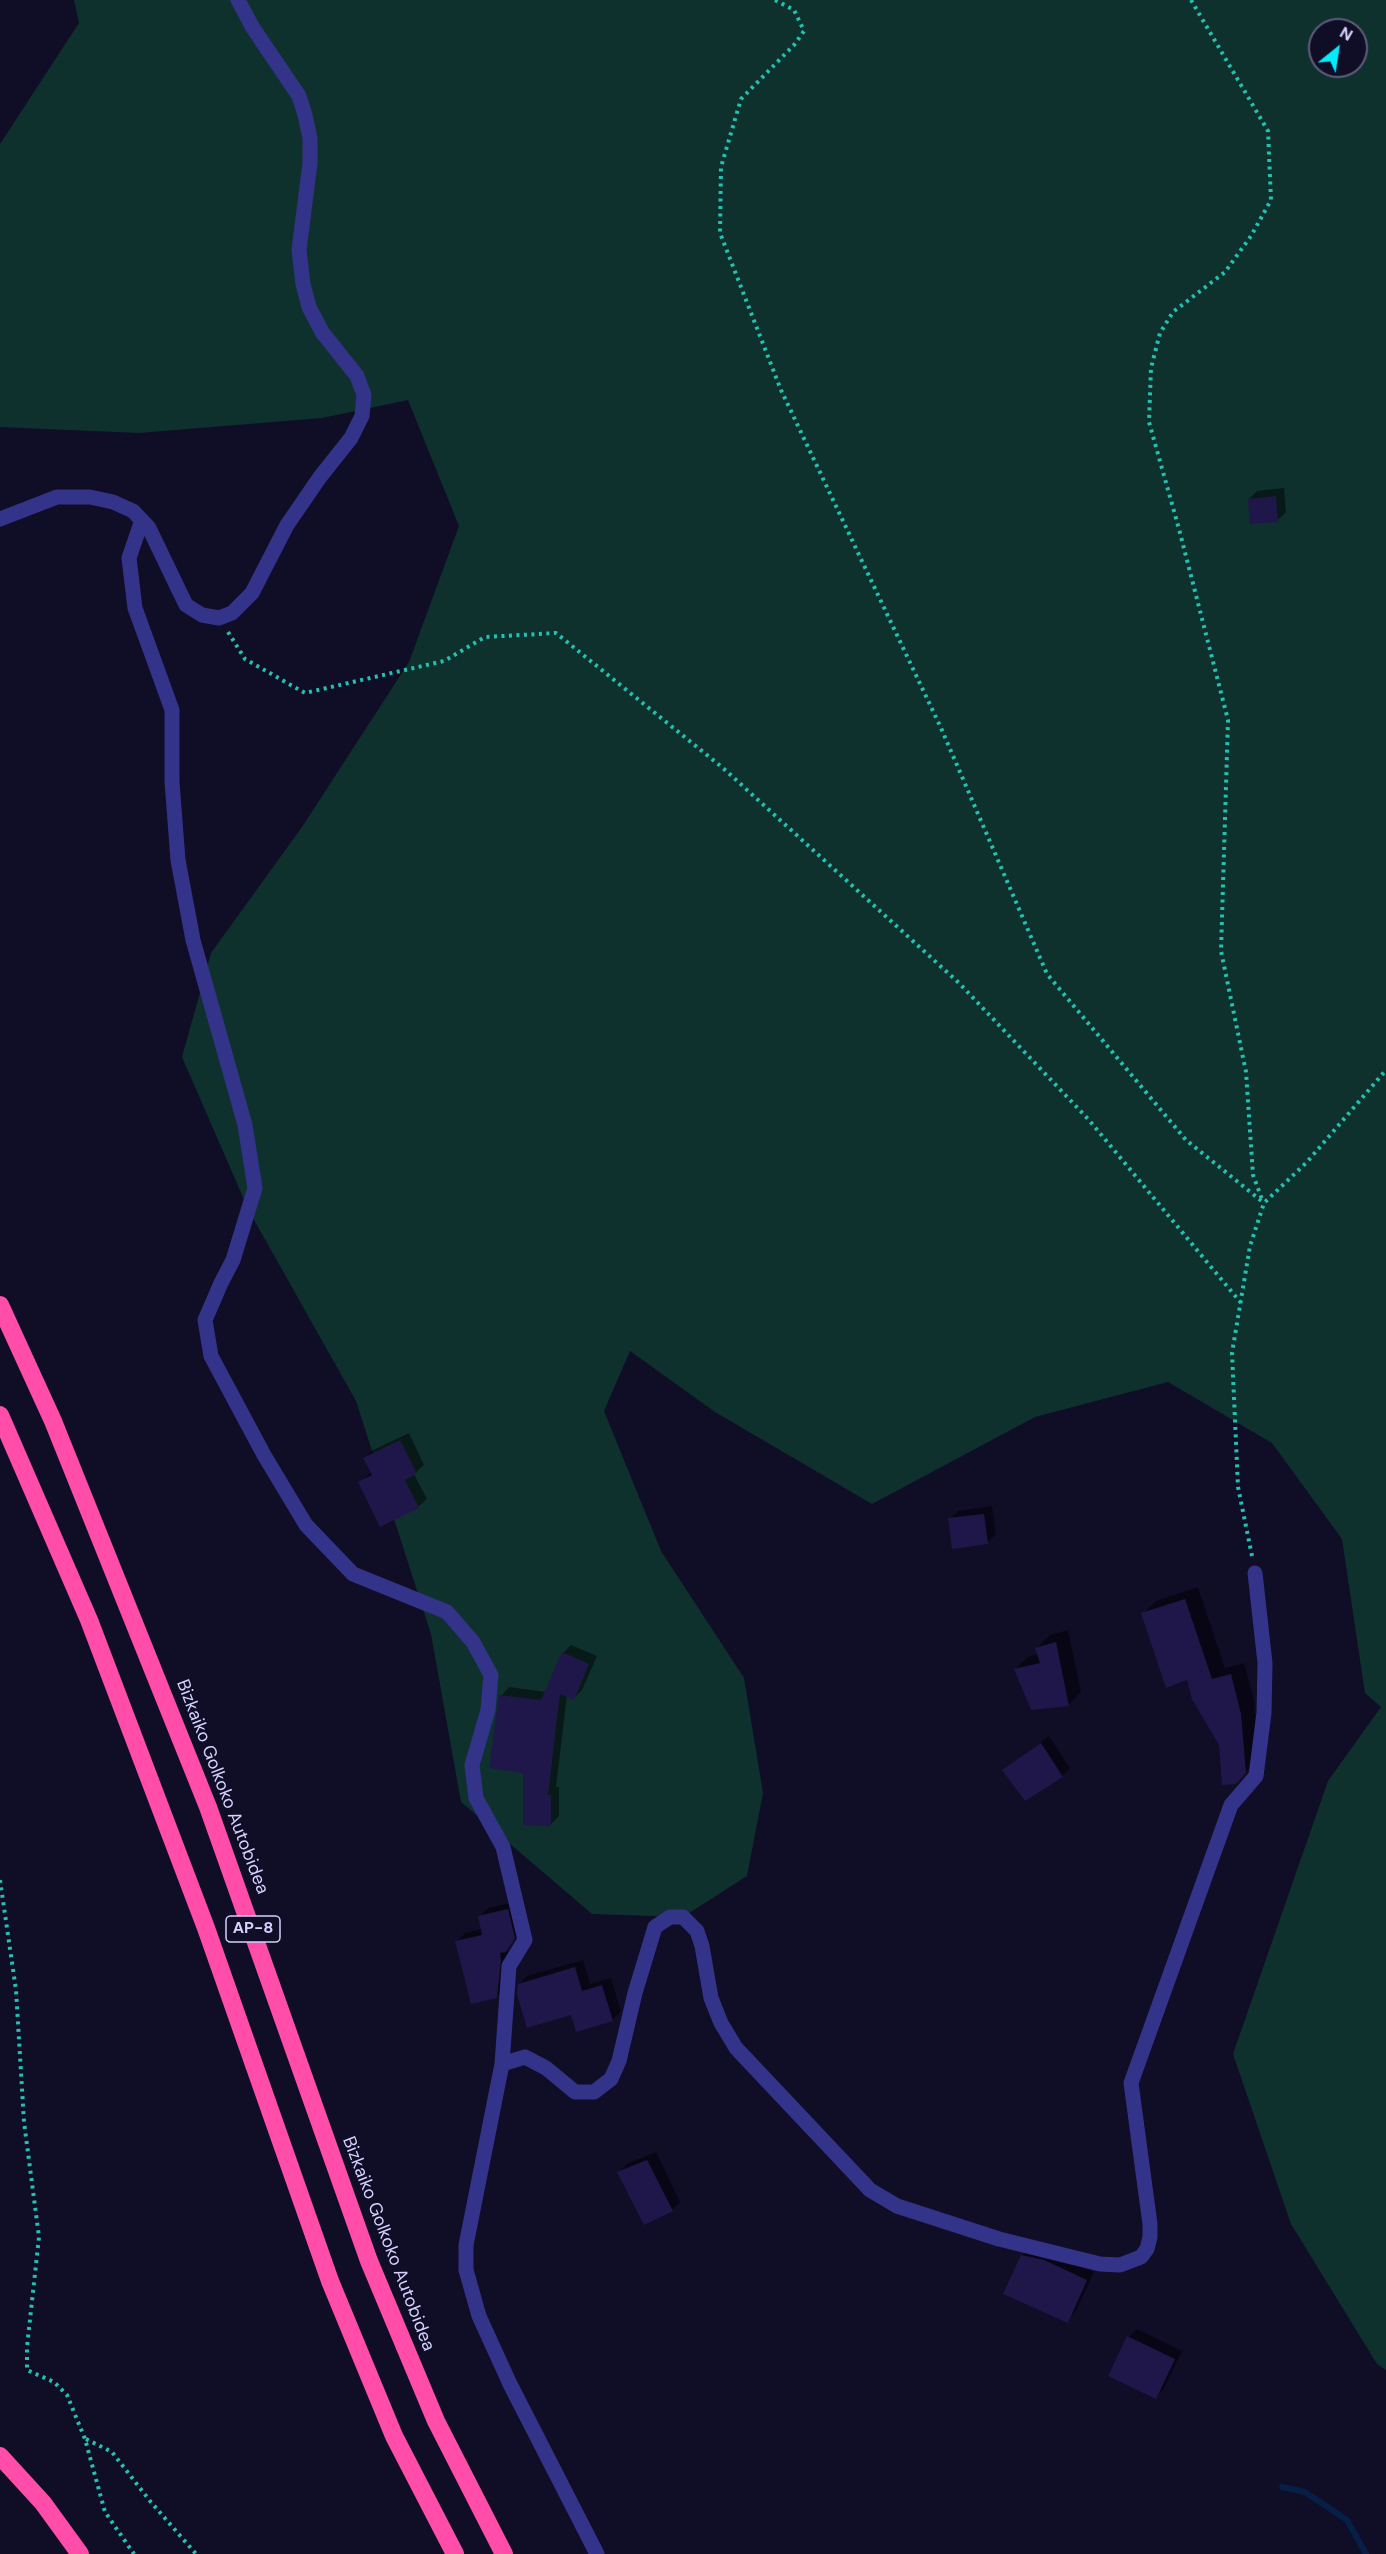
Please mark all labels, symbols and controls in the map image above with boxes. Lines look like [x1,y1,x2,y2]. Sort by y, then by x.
north arrow [1308,18,1368,78]
text: N [1336,22,1357,46]
street label: Bizkaiko Golkoko Autobidea [171,1677,273,1897]
road number: AP-8 [226,1916,280,1942]
street label: Bizkaiko Golkoko Autobidea [337,2134,439,2354]

